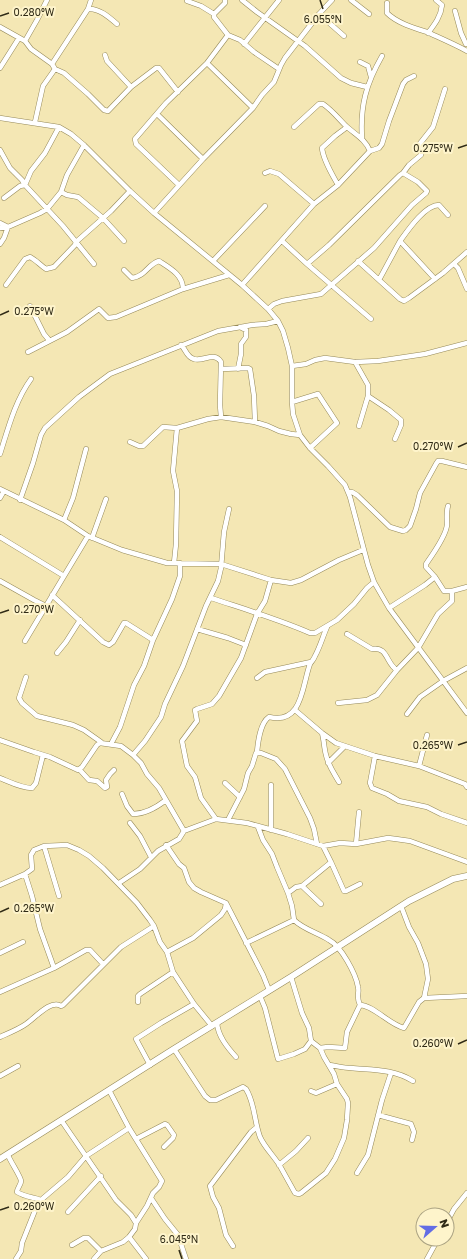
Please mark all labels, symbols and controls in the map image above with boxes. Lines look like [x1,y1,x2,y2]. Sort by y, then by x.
text: 0.280°W [14,6,55,18]
text: 6.055°N [304,13,342,25]
text: 0.275°W [413,142,453,154]
text: 0.275°W [14,305,54,317]
text: 0.270°W [413,440,453,452]
text: 0.270°W [14,603,54,615]
text: 0.265°W [413,739,454,751]
text: 0.265°W [14,902,55,914]
text: 0.260°W [413,1037,454,1049]
text: 0.260°W [14,1200,55,1212]
north arrow [415,1207,455,1247]
text: N [437,1217,452,1230]
text: 6.045°N [160,1233,198,1245]

